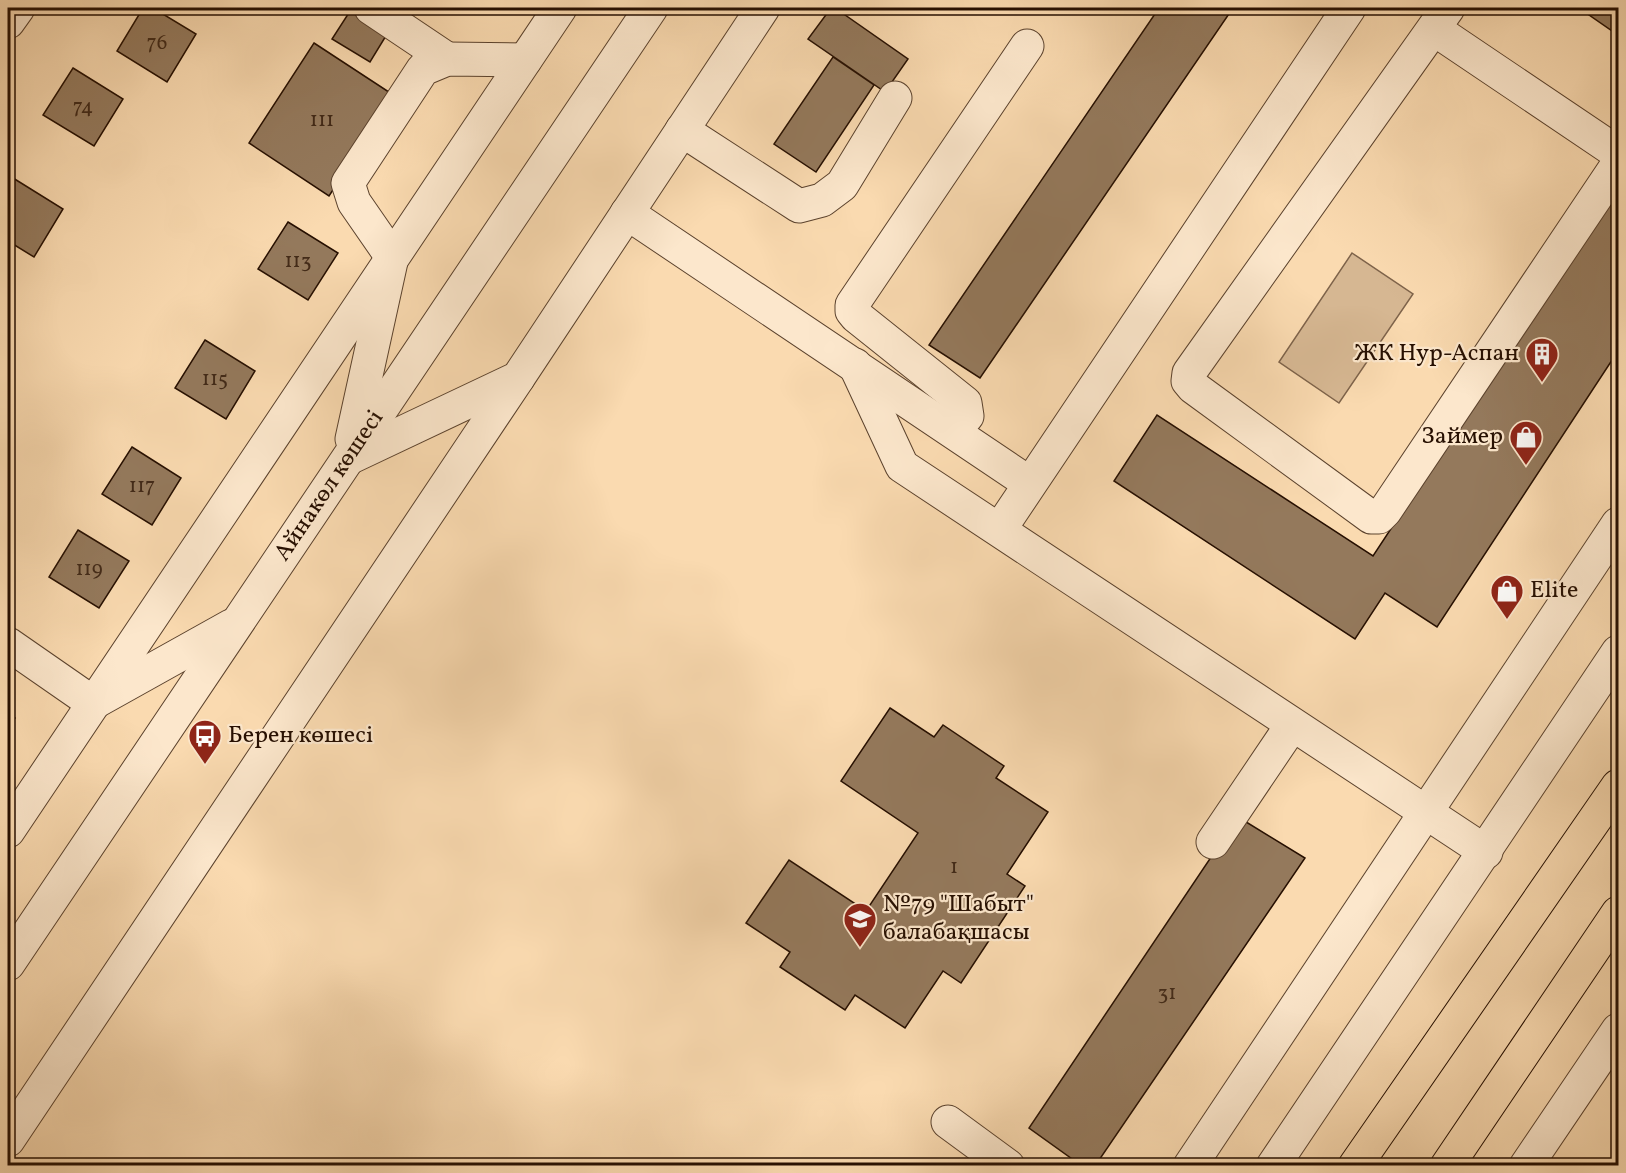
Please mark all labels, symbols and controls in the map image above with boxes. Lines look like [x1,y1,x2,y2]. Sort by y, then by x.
house number: 76 [147,29,167,58]
house number: 74 [73,93,93,122]
house number: 111 [310,106,334,135]
house number: 113 [284,247,312,276]
building icon: ЖК Нур-Аспан [1524,336,1560,383]
place label: ЖК Нур-Аспан [1354,337,1519,371]
house number: 115 [202,365,228,394]
street label: Айнакөл көшесі [266,404,393,568]
shop icon: Займер [1508,419,1544,466]
place label: Займер [1421,420,1503,454]
house number: 117 [129,472,155,501]
house number: 119 [75,555,103,584]
shop icon: Elite [1489,573,1525,620]
place label: Elite [1530,574,1578,608]
bus stop icon: Берен көшесі [187,718,223,765]
place label: Берен көшесі [228,719,373,753]
house number: 1 [950,853,958,882]
place label: №79 "Шабыт" балабақшасы [883,888,1034,950]
school or university icon: №79 "Шабыт" балабақшасы [842,901,878,948]
house number: 31 [1158,979,1176,1008]

